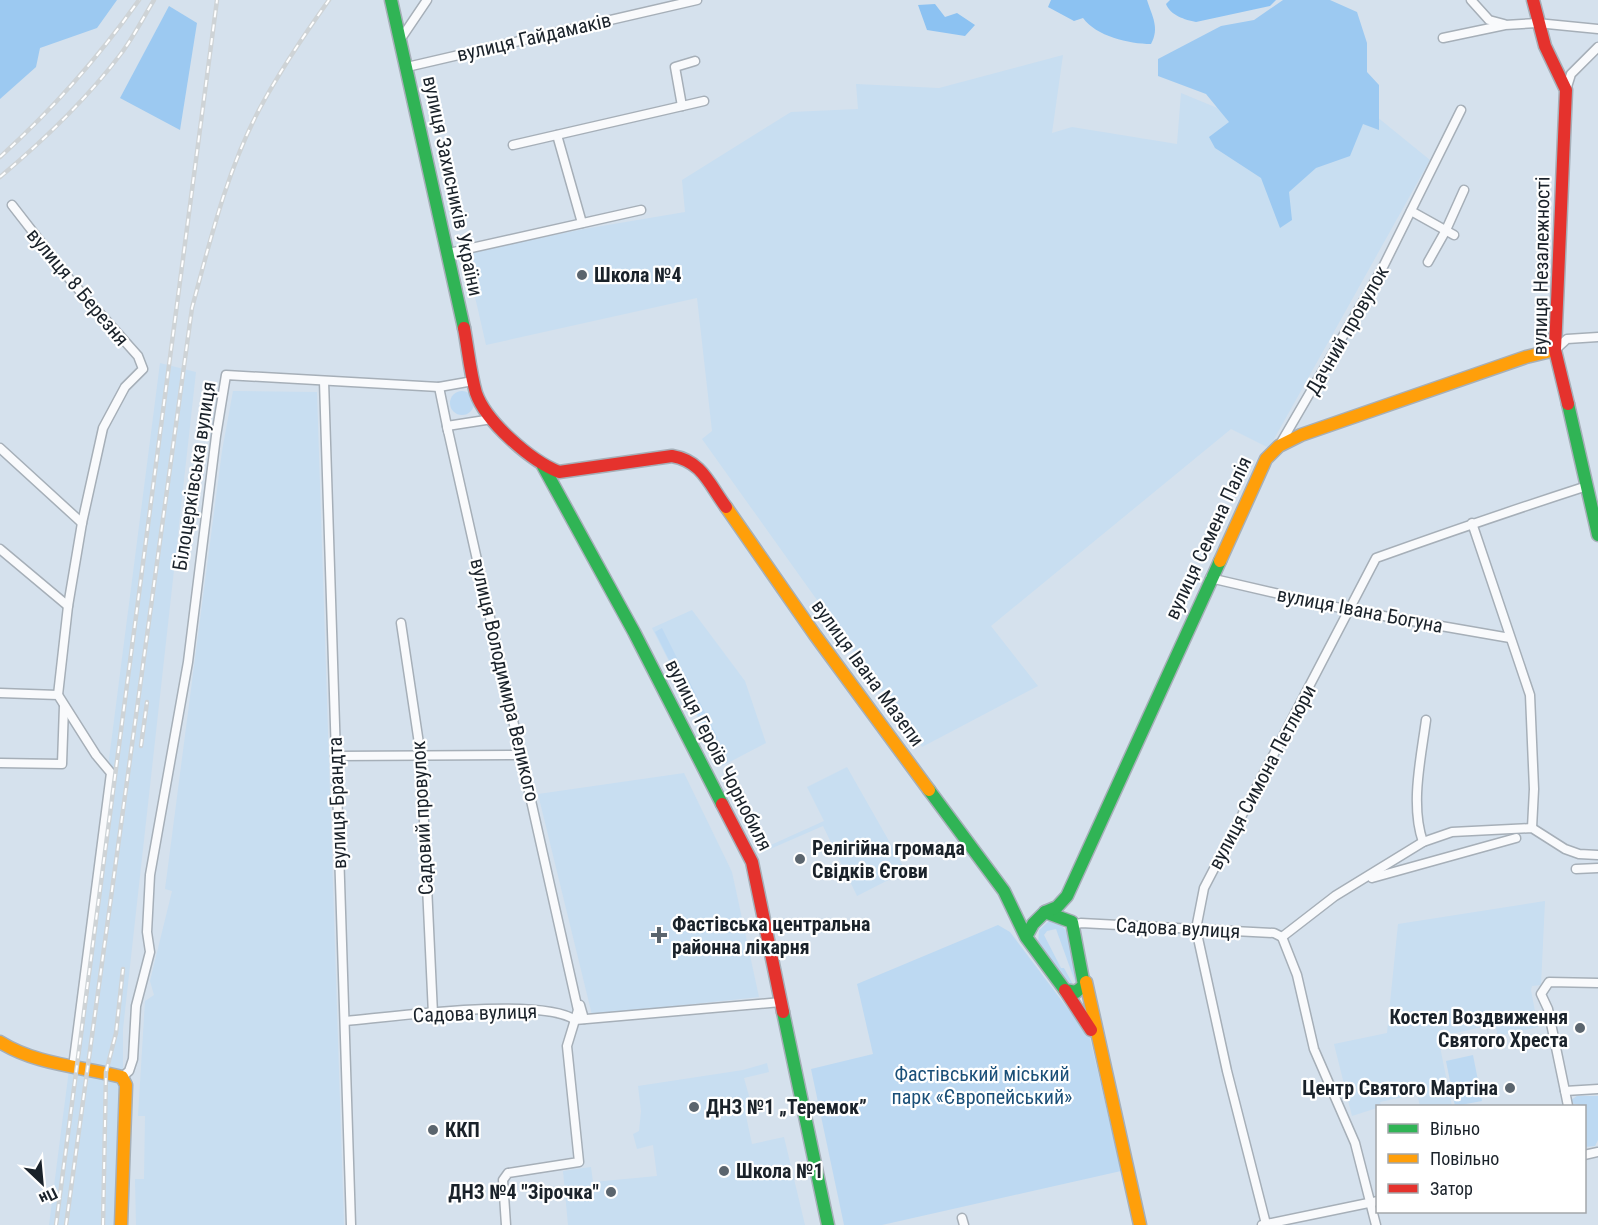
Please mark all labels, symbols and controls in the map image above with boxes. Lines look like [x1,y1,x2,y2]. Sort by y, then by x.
street label: вулиця Гайдамаків [454,8,614,66]
street label: вулиця Захисників України [418,74,488,298]
street label: вулиця Незалежності [1527,176,1555,356]
street label: вулиця 8 Березня [22,223,134,351]
street label: Дачний провулок [1300,261,1394,399]
place label: Школа №4 [594,263,682,287]
marker: Школа №4 [575,268,589,282]
street label: Білоцерківська вулиця [167,380,221,572]
street label: вулиця Семена Палія [1160,453,1256,623]
street label: вулиця Володимира Великого [465,556,545,804]
street label: вулиця Івана Богуна [1275,582,1445,638]
street label: вулиця Івана Мазепи [807,595,929,751]
street label: вулиця Героїв Чорнобиля [660,655,778,855]
street label: вулиця Симона Петлюри [1203,681,1321,873]
street label: вулиця Брандта [323,737,351,869]
street label: Садовий провулок [406,740,438,896]
place label: Релігійна громада Свідків Єгови [812,836,965,883]
marker: Релігійна громада Свідків Єгови [793,852,807,866]
place label: Фастівська центральна районна лікарня [672,912,870,959]
street label: Садова вулиця [1115,913,1241,943]
marker: Фастівська центральна районна лікарня [650,926,668,944]
street label: Садова вулиця [412,999,538,1027]
place label: Костел Воздвиження Святого Хреста [1390,1005,1568,1052]
marker: Костел Воздвиження Святого Хреста [1573,1021,1587,1035]
park label: Фастівський міський парк «Європейський» [892,1062,1072,1109]
place label: Центр Святого Мартіна [1302,1076,1498,1100]
marker: Центр Святого Мартіна [1503,1081,1517,1095]
place label: ДНЗ №1 „Теремок” [706,1095,867,1119]
marker: ДНЗ №1 „Теремок” [687,1100,701,1114]
legend [1376,1105,1586,1213]
place label: ККП [445,1118,480,1142]
text: Вільно [1430,1118,1480,1139]
marker: ККП [426,1123,440,1137]
text: Повільно [1430,1148,1499,1169]
north arrow [12,1153,72,1213]
place label: Школа №1 [736,1159,824,1183]
marker: Школа №1 [717,1164,731,1178]
text: Затор [1430,1178,1473,1199]
place label: ДНЗ №4 "Зірочка" [448,1180,599,1204]
text: Пн [36,1184,61,1208]
marker: ДНЗ №4 "Зірочка" [604,1185,618,1199]

